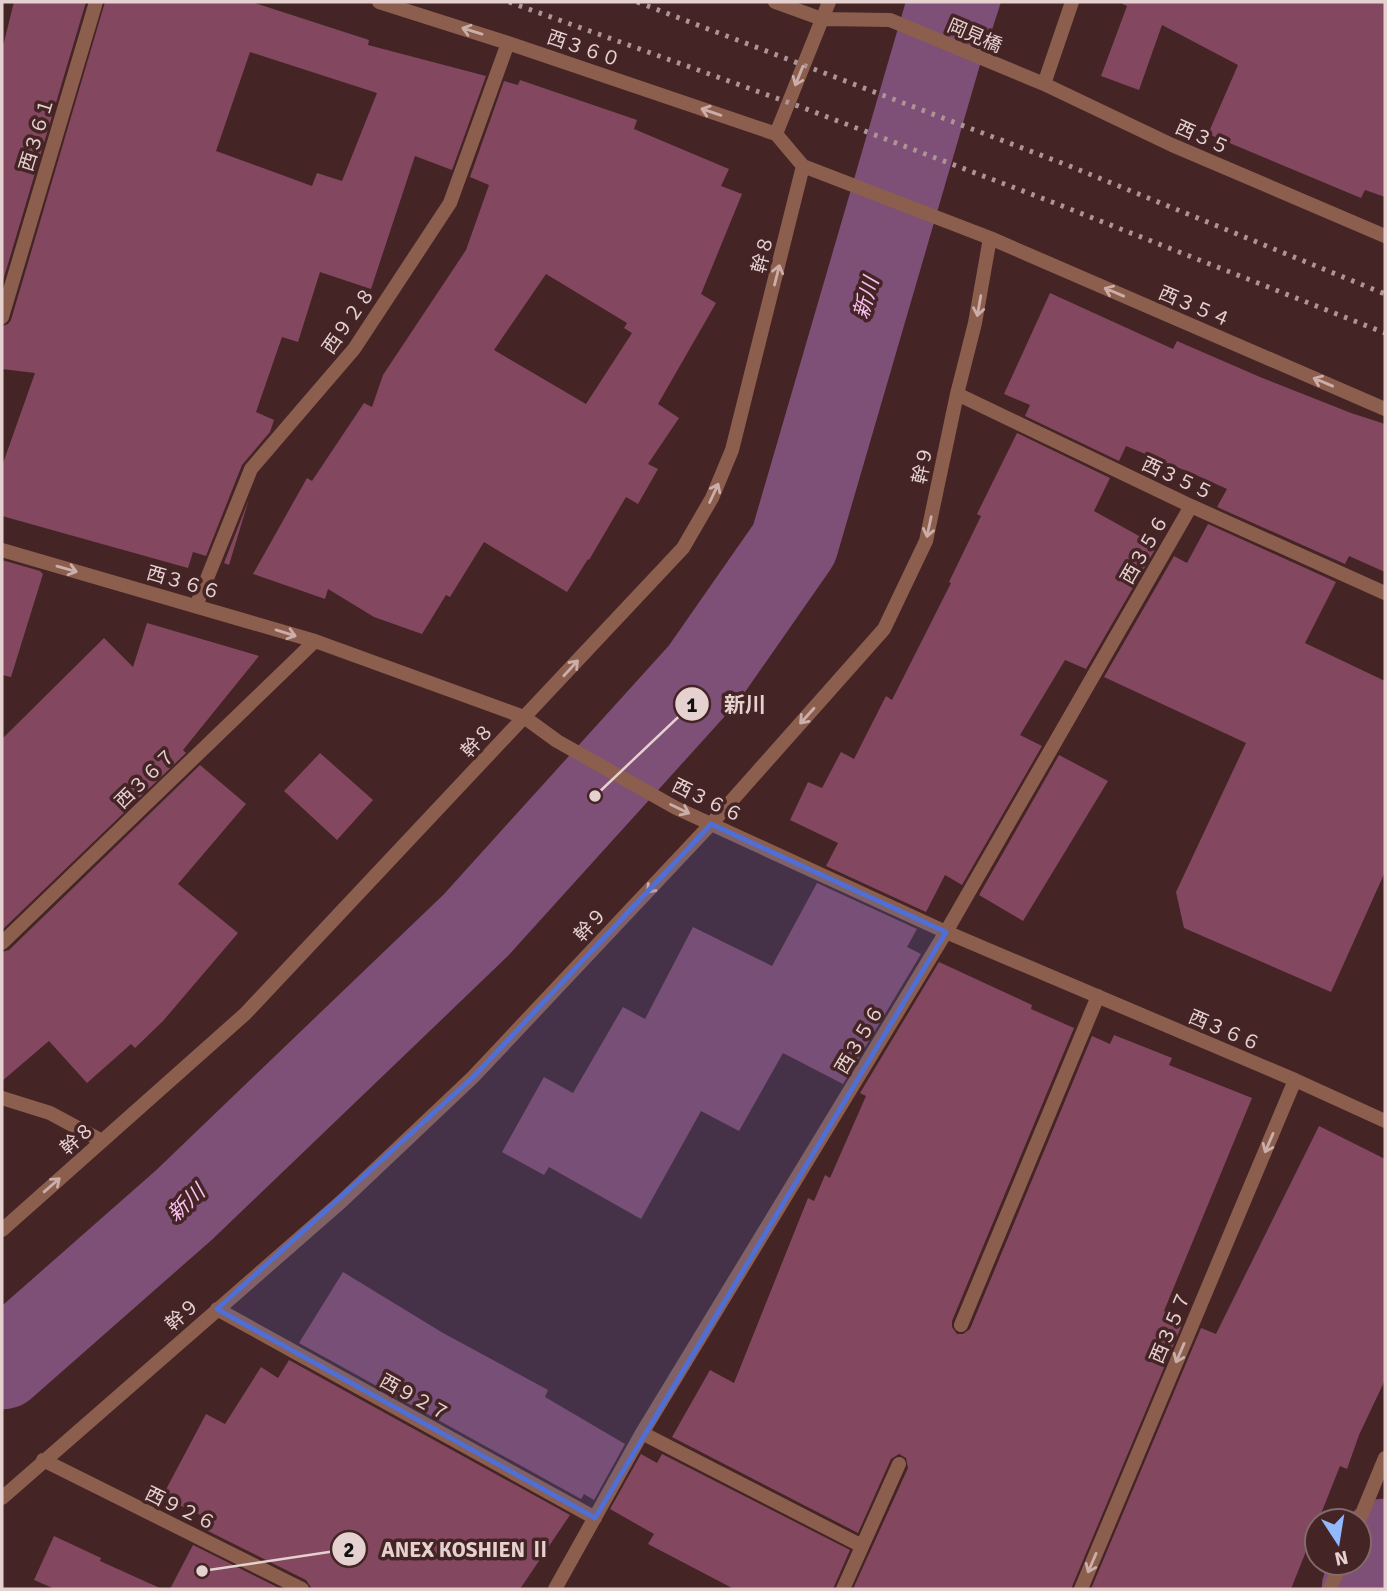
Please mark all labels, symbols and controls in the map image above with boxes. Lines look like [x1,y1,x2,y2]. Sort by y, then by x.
street label: 岡見橋 [944,14,1006,58]
one-way arrow [462,24,484,37]
street label: 西３６０ [544,25,624,73]
one-way arrow [792,65,805,87]
street label: 西３６１ [14,94,60,174]
one-way arrow [701,105,723,117]
street label: 西３５ [1172,115,1234,160]
street label: 幹８ [747,233,779,276]
one-way arrow [770,264,784,287]
water label: 新川 [848,272,885,322]
street label: 西３５４ [1155,281,1234,333]
street label: 西９２８ [317,283,380,359]
one-way arrow [1103,284,1125,297]
one-way arrow [971,294,985,317]
one-way arrow [1312,375,1334,388]
street label: 幹９ [907,444,939,486]
street label: 西３５５ [1138,452,1217,506]
one-way arrow [708,483,721,504]
street label: 西３５６ [1115,511,1174,588]
one-way arrow [921,515,935,538]
street label: 西３６６ [144,561,224,605]
one-way arrow [56,563,78,576]
one-way arrow [274,627,296,640]
one-way arrow [562,660,579,677]
callout: 新川 [675,683,780,725]
text: 1 [686,692,698,718]
text: 新川 [724,692,766,718]
one-way arrow [799,707,815,725]
street label: 幹８ [456,719,499,763]
street label: 西３６７ [110,744,181,814]
street label: 西３６６ [668,773,747,828]
one-way arrow [670,803,690,817]
one-way arrow [646,876,663,893]
street label: 幹９ [569,903,612,947]
street label: 西３５６ [830,1001,890,1078]
street label: 西３６６ [1185,1005,1264,1057]
street label: 幹８ [55,1117,100,1160]
one-way arrow [1261,1132,1274,1154]
one-way arrow [43,1177,61,1193]
water label: 新川 [162,1178,212,1227]
street label: 西３５７ [1145,1288,1197,1367]
street label: 幹９ [160,1293,205,1336]
one-way arrow [1173,1342,1186,1363]
street label: 西９２７ [375,1369,454,1427]
street label: 西９２６ [141,1481,220,1536]
north arrow [1303,1507,1373,1577]
callout: ANEX KOSHIEN Ⅱ [332,1528,564,1570]
text: 2 [343,1537,355,1563]
text: ANEX KOSHIEN Ⅱ [381,1537,551,1563]
text: N [1332,1545,1350,1571]
one-way arrow [1085,1552,1098,1573]

